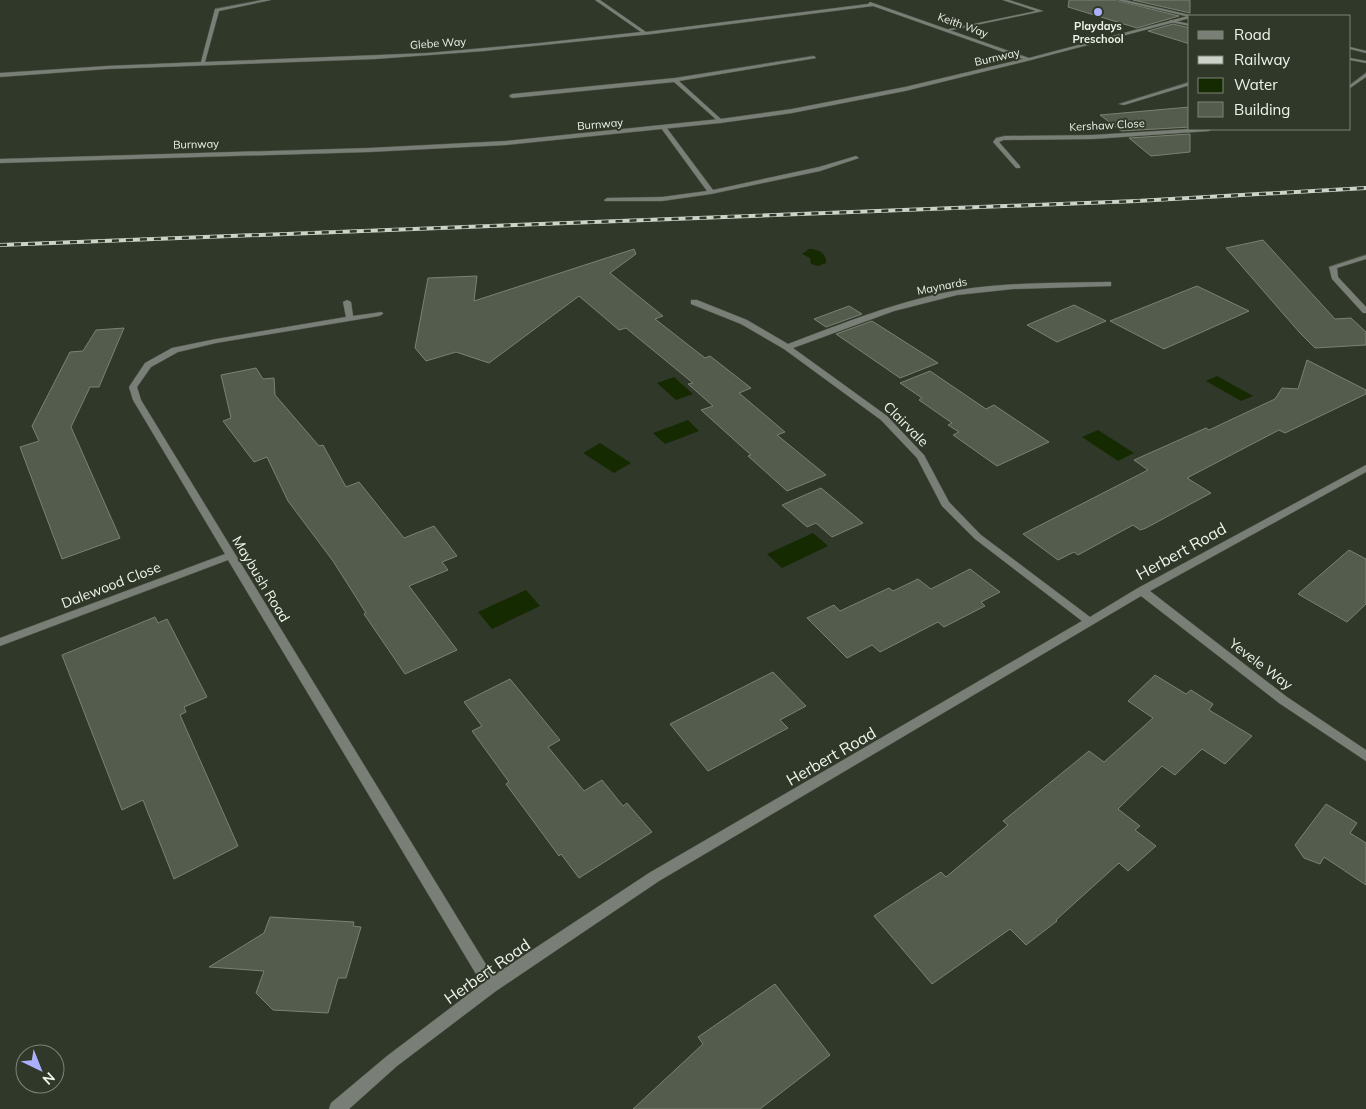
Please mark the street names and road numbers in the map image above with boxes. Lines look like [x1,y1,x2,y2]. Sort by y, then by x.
street label: Keith Way [936,9,990,41]
street label: Glebe Way [410,34,467,52]
street label: Burnway [973,45,1021,69]
street label: Burnway [576,115,624,133]
street label: Kershaw Close [1069,116,1145,134]
street label: Burnway [173,136,219,152]
street label: Maynards [916,274,968,298]
street label: Clairvale [880,398,932,450]
street label: Herbert Road [1132,518,1230,584]
street label: Maybush Road [228,533,294,625]
street label: Dalewood Close [59,558,163,612]
street label: Yevele Way [1225,634,1297,694]
street label: Herbert Road [783,722,879,790]
street label: Herbert Road [440,934,534,1008]

